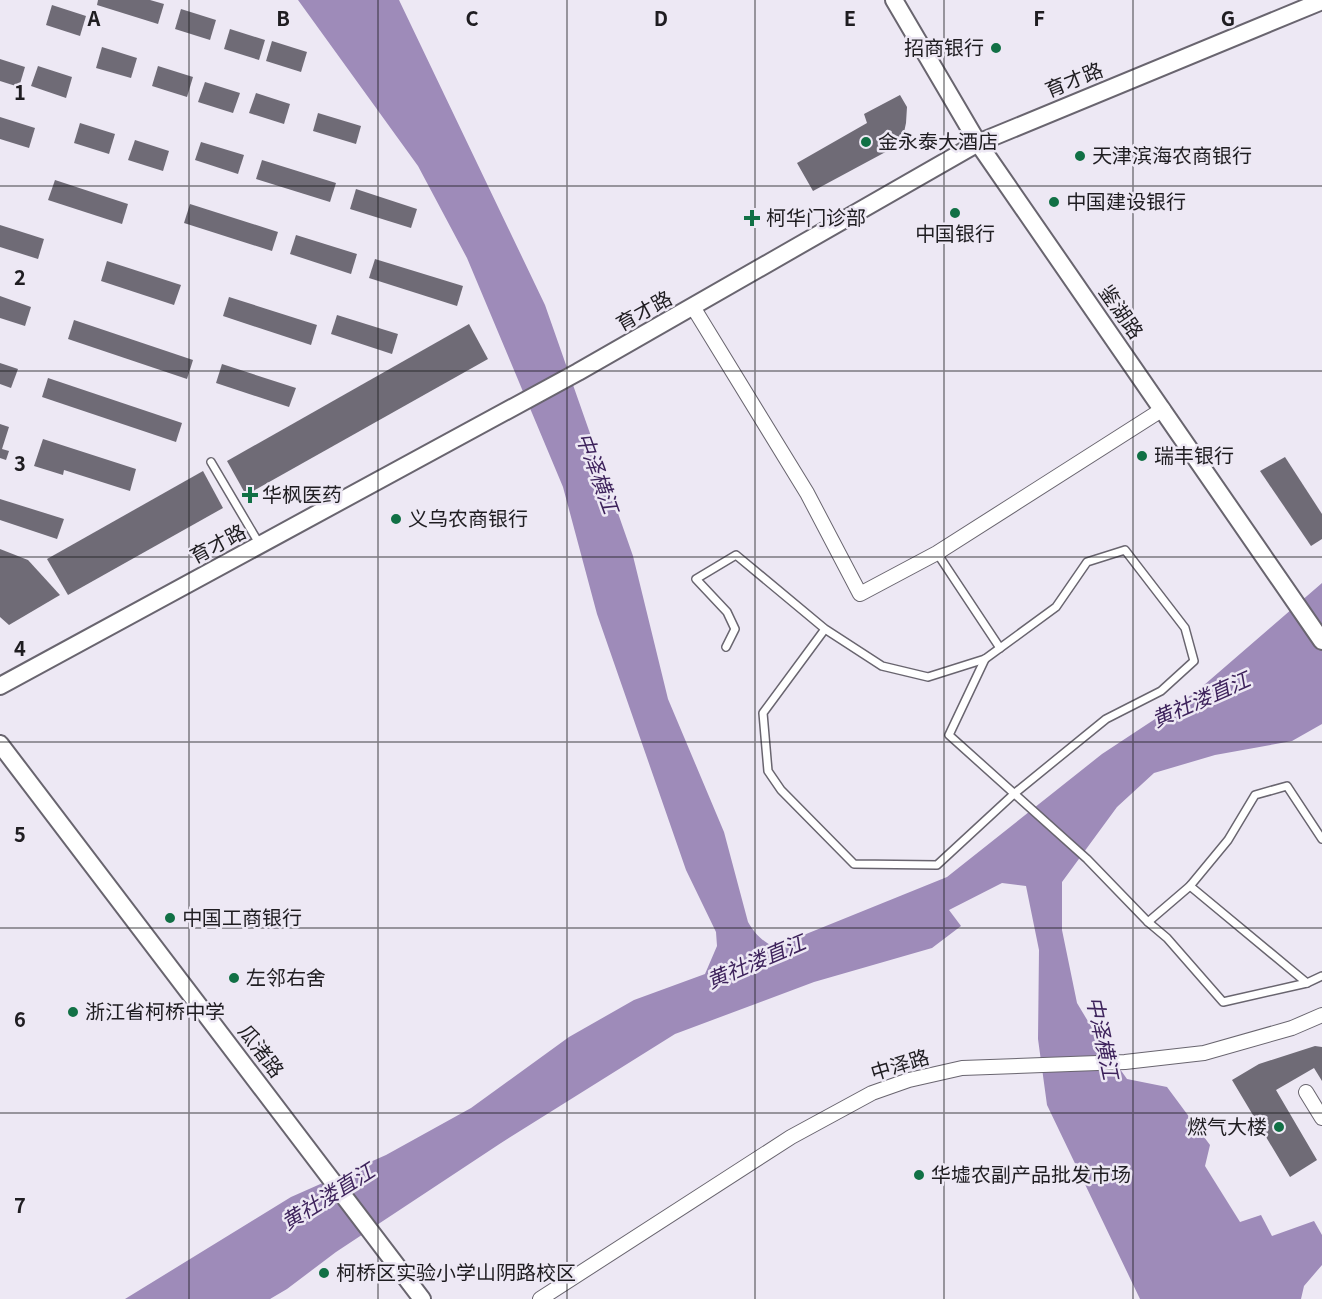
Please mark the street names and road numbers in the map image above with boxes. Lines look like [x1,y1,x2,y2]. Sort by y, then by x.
street label: 育才路 [1040,54,1107,103]
street label: 鉴湖路 [1093,278,1151,344]
street label: 育才路 [610,282,677,337]
street label: 育才路 [184,516,251,570]
street label: 瓜渚路 [233,1017,292,1083]
street label: 中泽路 [867,1041,932,1086]

